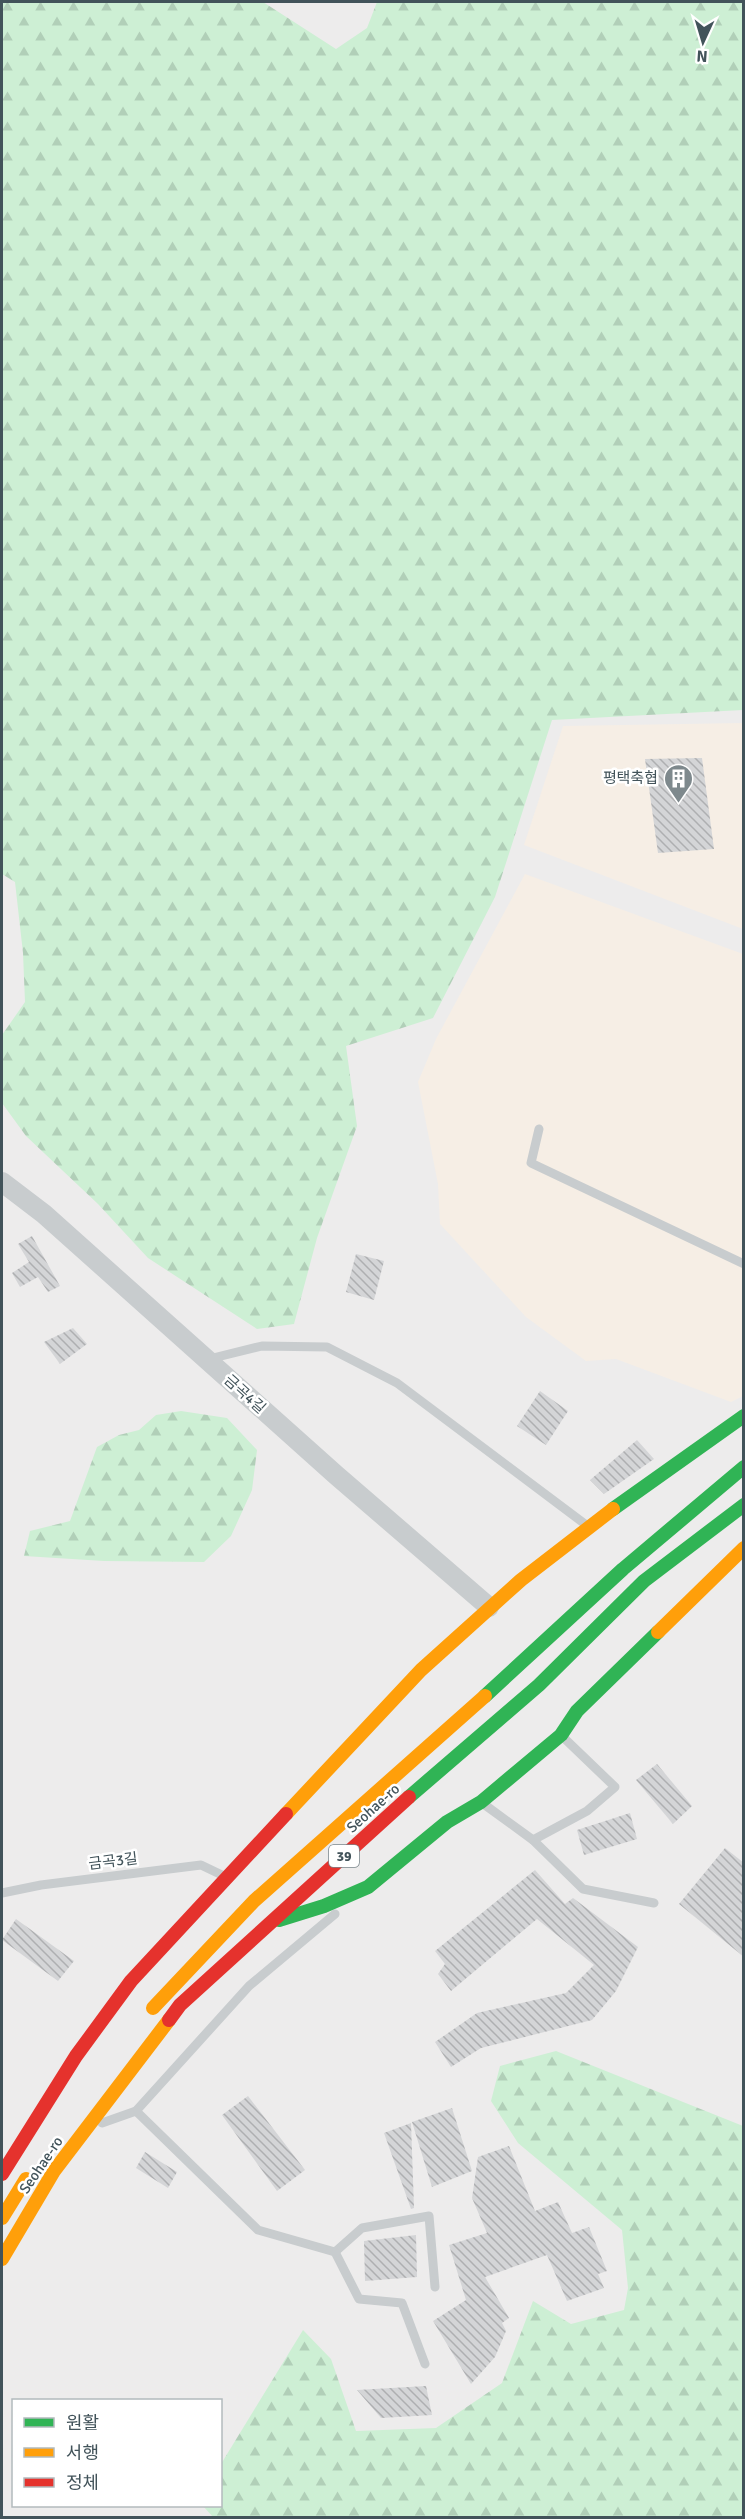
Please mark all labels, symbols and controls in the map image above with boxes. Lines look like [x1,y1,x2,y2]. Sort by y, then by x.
north arrow [673,12,733,72]
text: N [696,46,708,66]
building icon: 평택축협 [663,762,695,804]
place label: 평택축협 [603,769,658,787]
street label: 금곡4길 [221,1371,269,1417]
street label: Seohae-ro [343,1779,403,1836]
road number: 39 [329,1845,359,1867]
street label: 금곡3길 [87,1849,139,1873]
street label: Seohae-ro [15,2133,67,2197]
legend [12,2399,222,2507]
text: 원활 [66,2412,99,2434]
text: 서행 [66,2442,99,2464]
text: 정체 [66,2472,99,2494]

